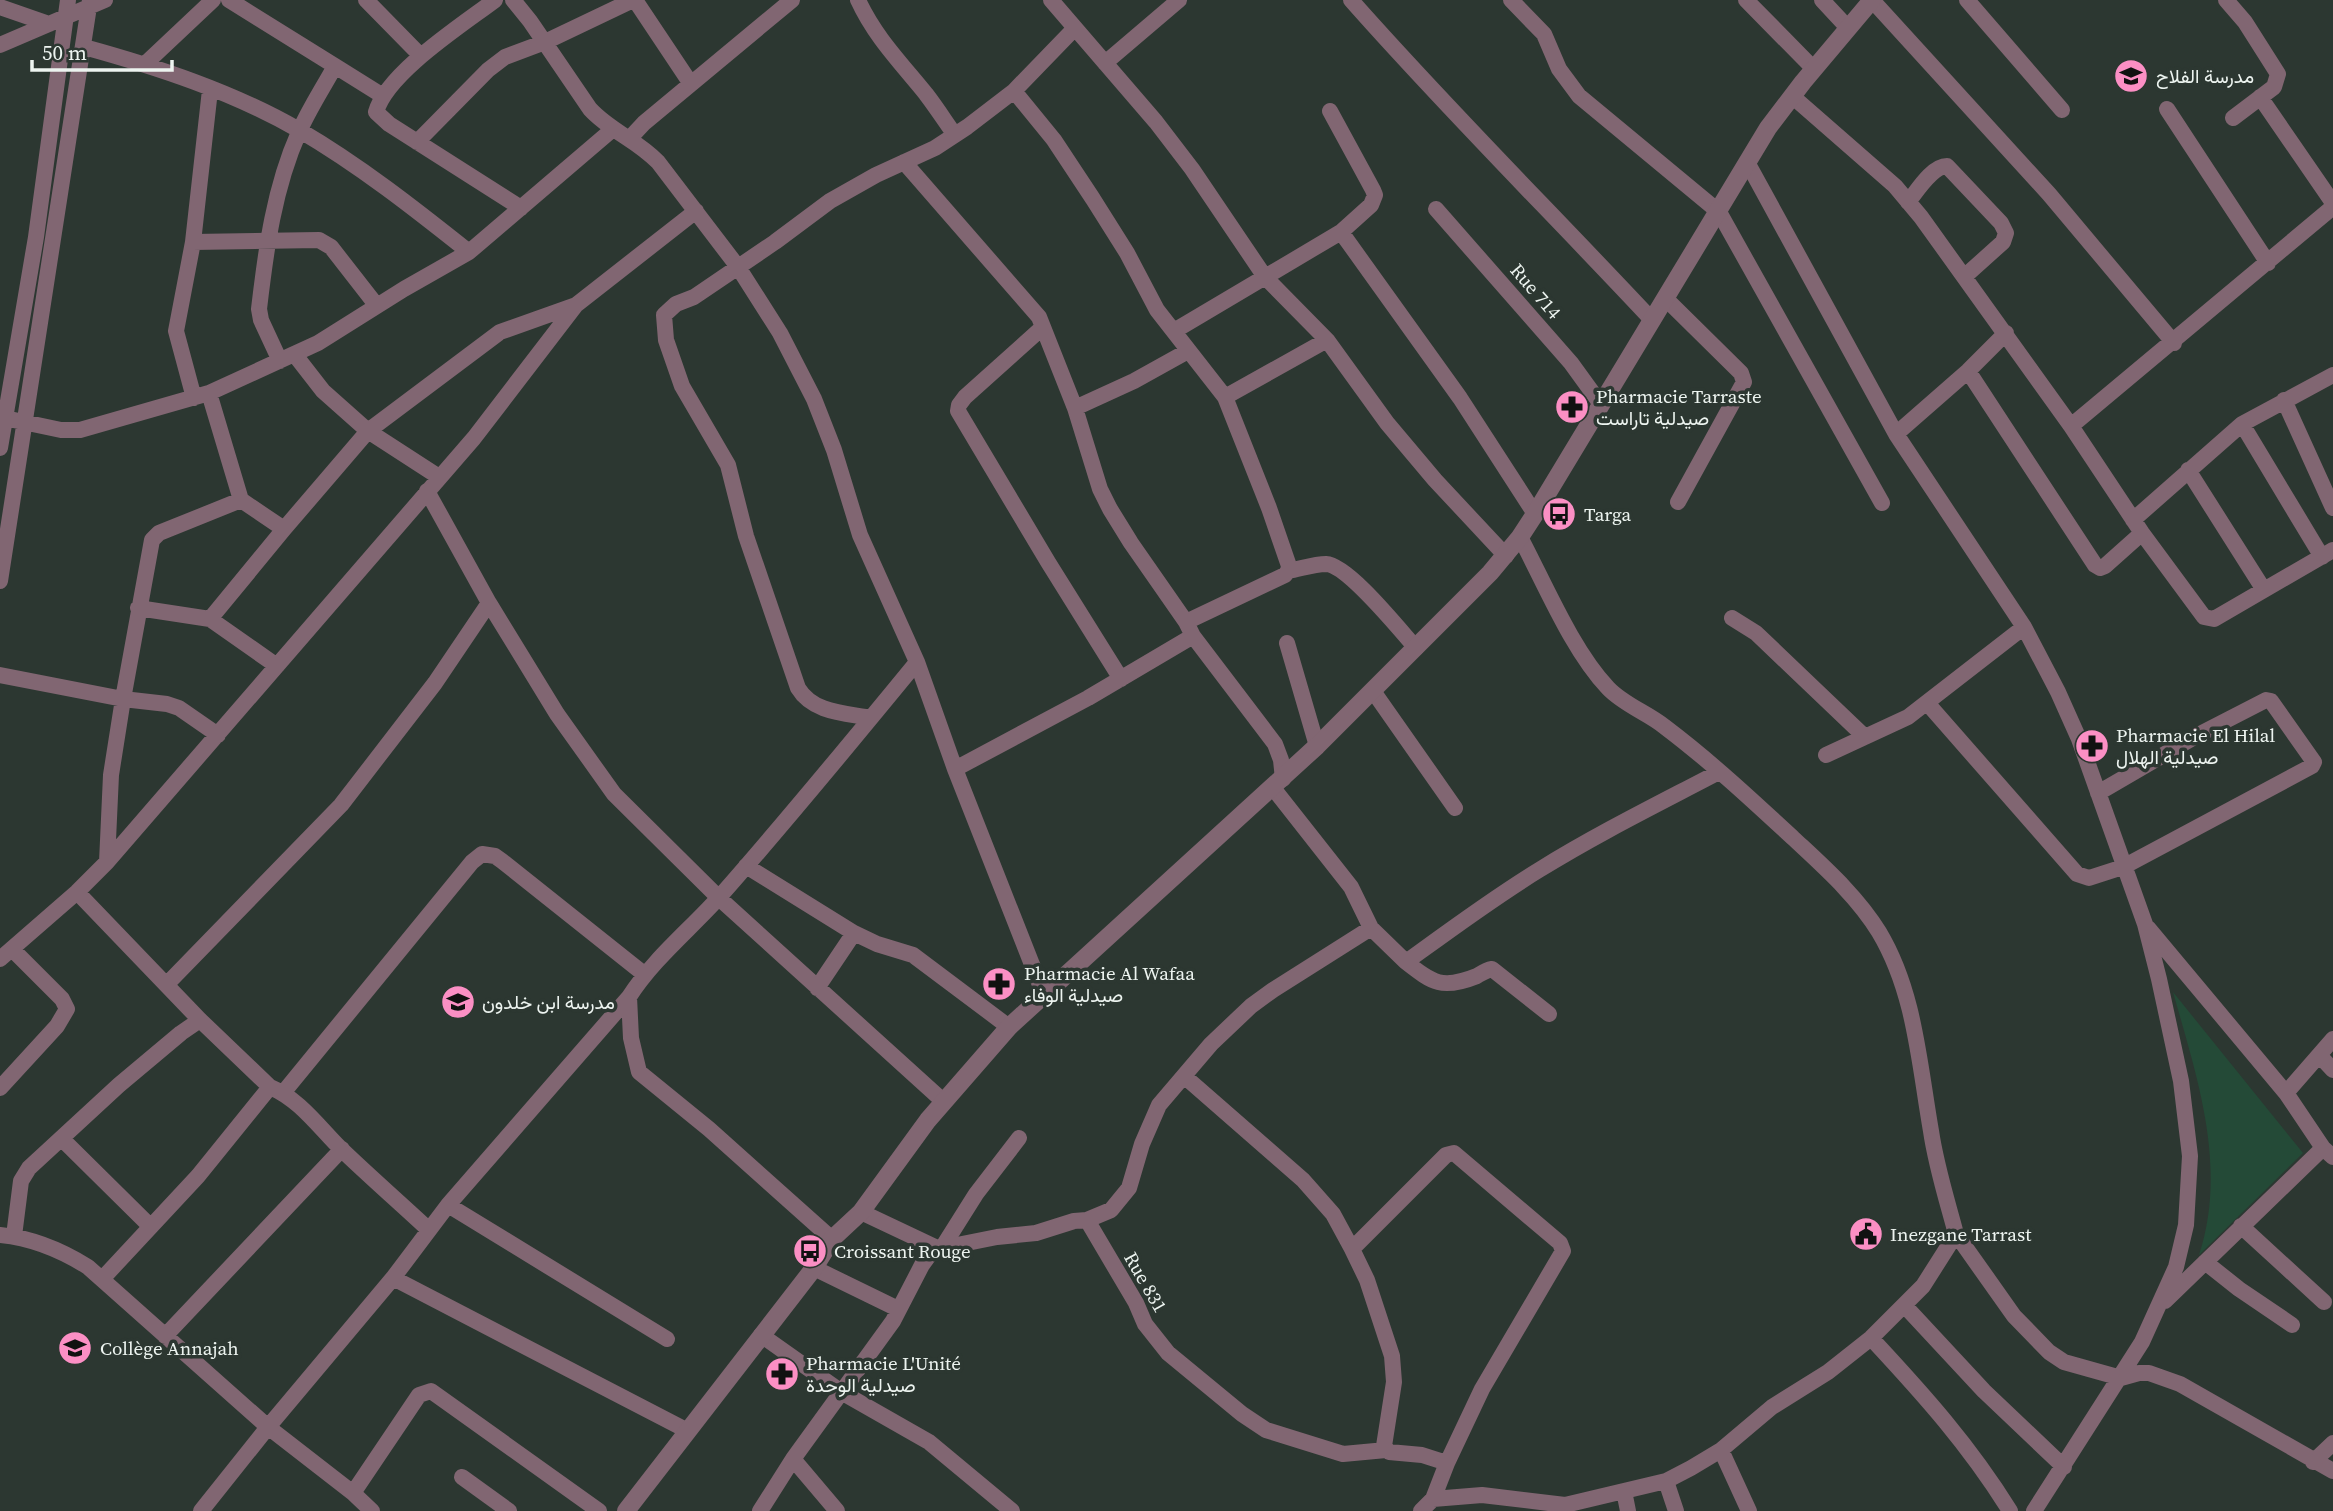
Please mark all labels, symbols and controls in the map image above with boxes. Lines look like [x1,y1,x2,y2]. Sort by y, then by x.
scale bar [32,28,172,72]
text: 50 m [42,38,87,67]
school or university icon: مدرسة الفلاح [2112,57,2150,95]
place label: مدرسة الفلاح [2156,63,2254,89]
street label: Rue 714 [1505,258,1568,325]
place label: Pharmacie Tarraste صيدلية تاراست [1596,383,1762,431]
pharmacy icon: Pharmacie Tarraste صيدلية تاراست [1553,388,1591,426]
bus stop icon: Targa [1540,495,1578,533]
place label: Targa [1584,501,1632,527]
place label: Pharmacie El Hilal صيدلية الهلال [2116,722,2275,770]
pharmacy icon: Pharmacie El Hilal صيدلية الهلال [2073,727,2111,765]
place label: Pharmacie Al Wafaa صيدلية الوفاء [1024,960,1195,1008]
pharmacy icon: Pharmacie Al Wafaa صيدلية الوفاء [980,965,1018,1003]
school or university icon: مدرسة ابن خلدون [439,983,477,1021]
place label: مدرسة ابن خلدون [482,989,615,1015]
public building icon: Inezgane Tarrast [1847,1215,1885,1253]
place label: Inezgane Tarrast [1890,1221,2032,1247]
bus stop icon: Croissant Rouge [791,1232,829,1270]
place label: Croissant Rouge [834,1238,971,1264]
street label: Rue 831 [1118,1247,1174,1317]
school or university icon: Collège Annajah [56,1329,94,1367]
place label: Collège Annajah [100,1335,239,1361]
place label: Pharmacie L'Unité صيدلية الوحدة [806,1350,961,1398]
pharmacy icon: Pharmacie L'Unité صيدلية الوحدة [763,1355,801,1393]

